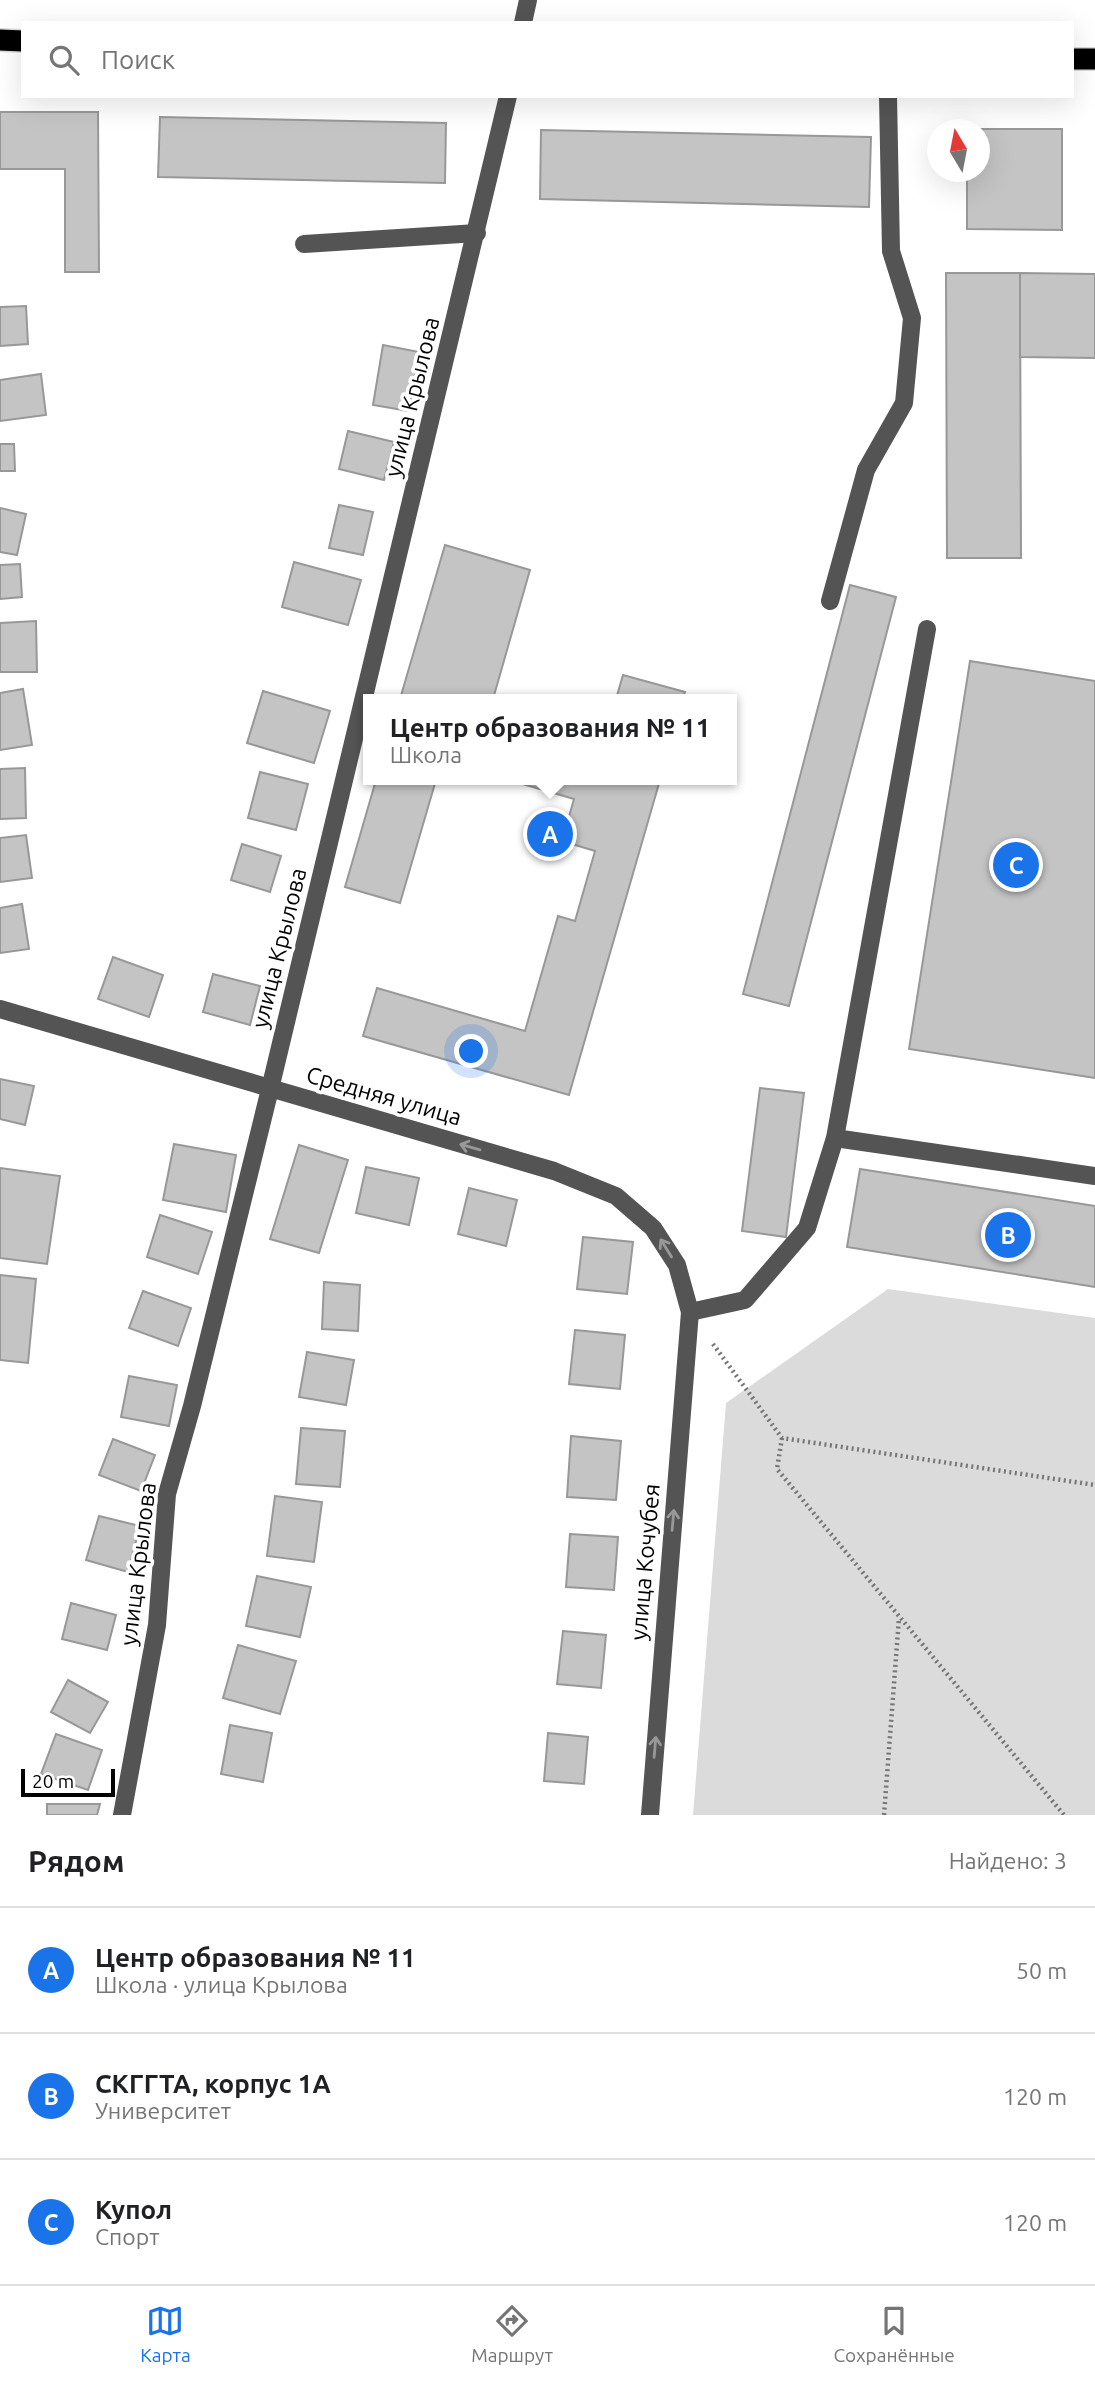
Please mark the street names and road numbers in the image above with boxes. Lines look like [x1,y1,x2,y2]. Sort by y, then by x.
street label: улица Крылова [380,314,444,480]
street label: улица Крылова [247,865,311,1031]
street label: Средняя улица [304,1061,465,1130]
street label: улица Крылова [115,1481,160,1647]
street label: улица Кочубея [625,1483,664,1641]

